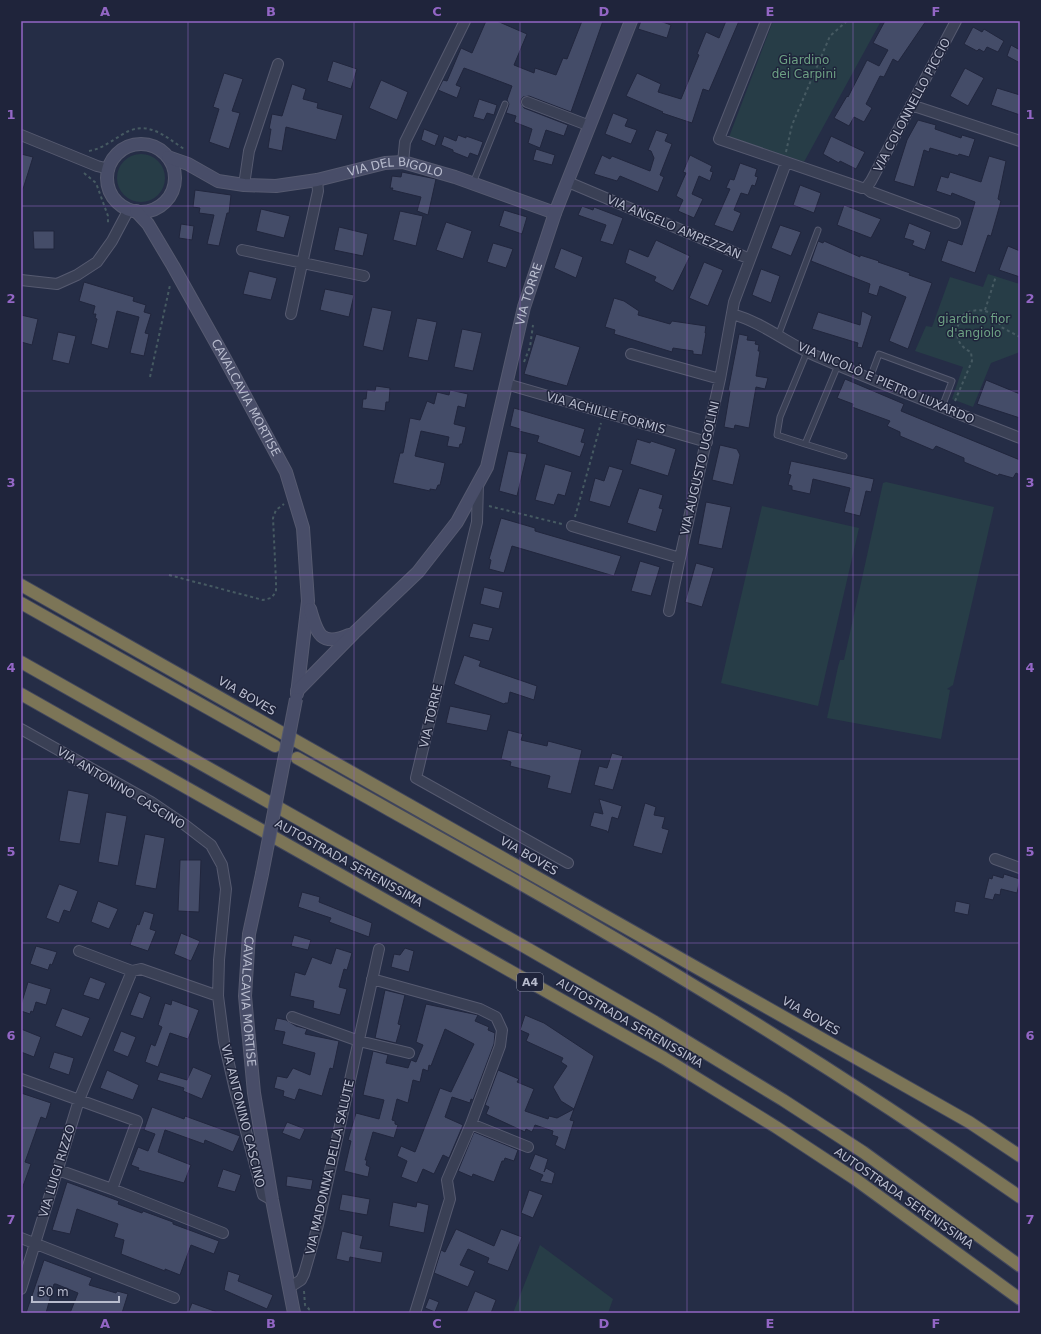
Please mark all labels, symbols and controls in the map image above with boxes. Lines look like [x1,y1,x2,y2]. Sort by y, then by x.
text: A [100,4,110,19]
text: B [266,4,276,19]
text: C [432,4,442,19]
text: D [599,4,610,19]
text: E [766,4,774,19]
text: F [932,4,940,19]
street label: VIA COLONNELLO PICCIO [871,36,953,174]
park label: Giardino dei Carpini [772,53,836,81]
text: 1 [6,107,16,122]
text: 1 [1025,107,1035,122]
street label: VIA DEL BIGOLO [346,155,444,180]
street label: VIA ANGELO AMPEZZAN [605,192,743,262]
street label: VIA TORRE [513,261,545,327]
text: 2 [6,291,16,306]
text: 2 [1025,291,1035,306]
park label: giardino fior d'angiolo [938,312,1010,340]
street label: CAVALCAVIA MORTISE [208,337,283,459]
street label: VIA NICOLÒ E PIETRO LUXARDO [796,338,977,427]
street label: VIA ACHILLE FORMIS [545,389,667,437]
street label: VIA AUGUSTO UGOLINI [678,400,722,536]
text: 3 [6,475,16,490]
text: 3 [1025,475,1035,490]
text: 4 [6,660,16,675]
text: 4 [1025,660,1035,675]
street label: VIA BOVES [216,674,278,718]
street label: VIA TORRE [417,683,445,749]
street label: VIA ANTONINO CASCINO [54,744,188,832]
street label: AUTOSTRADA SERENISSIMA [273,816,426,910]
street label: VIA BOVES [498,834,560,878]
text: 5 [6,844,16,859]
text: 5 [1025,844,1035,859]
street label: CAVALCAVIA MORTISE [238,936,259,1067]
road number: A4 [517,973,543,991]
street label: AUTOSTRADA SERENISSIMA [554,975,706,1071]
street label: VIA BOVES [780,994,842,1038]
text: 6 [6,1028,16,1043]
text: 6 [1025,1028,1035,1043]
street label: VIA ANTONINO CASCINO [218,1043,268,1189]
street label: VIA MADONNA DELLA SALUTE [303,1078,357,1256]
street label: VIA LUIGI RIZZO [36,1123,78,1219]
street label: AUTOSTRADA SERENISSIMA [832,1144,977,1252]
text: 7 [6,1212,16,1227]
text: 7 [1025,1212,1035,1227]
scale bar [32,1278,119,1304]
text: 50 m [38,1285,69,1299]
text: A [100,1316,110,1331]
text: B [266,1316,276,1331]
text: C [432,1316,442,1331]
text: D [599,1316,610,1331]
text: E [766,1316,774,1331]
text: F [932,1316,940,1331]

